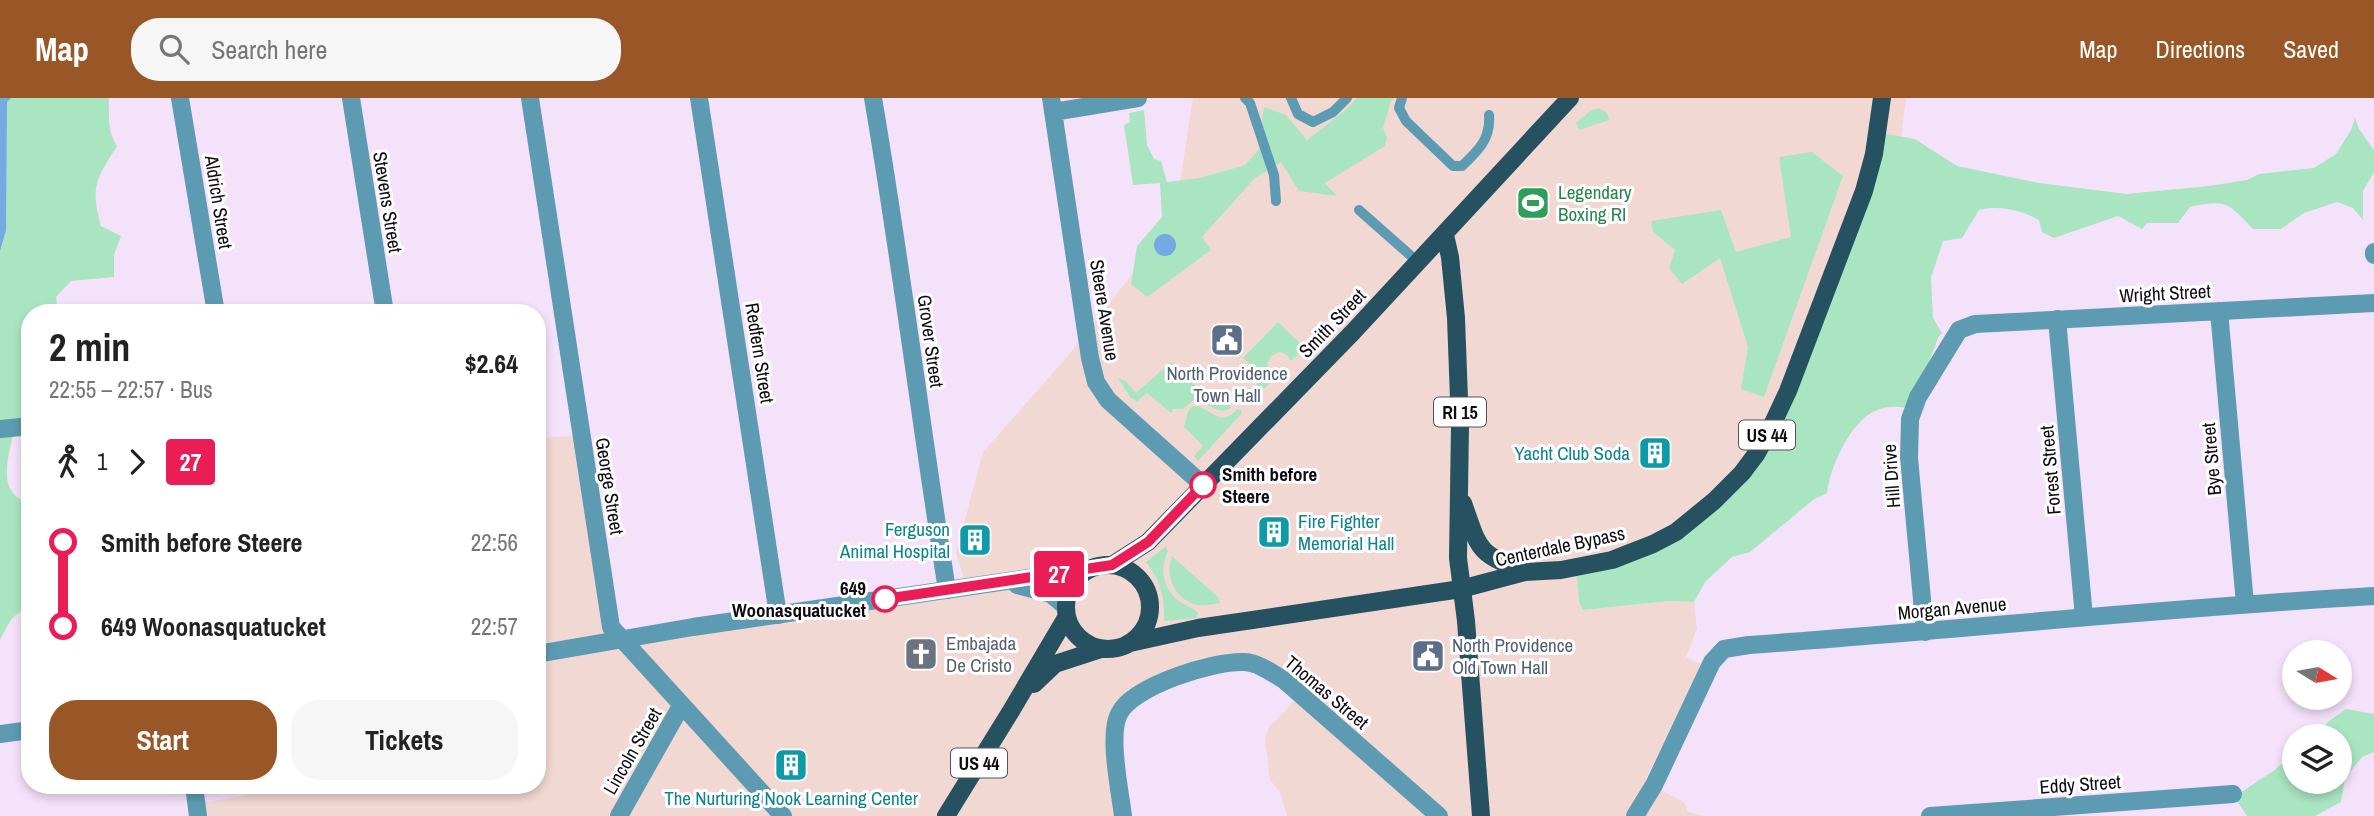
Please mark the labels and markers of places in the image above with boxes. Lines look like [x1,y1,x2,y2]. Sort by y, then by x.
place label: Legendary Boxing RI [1558,179,1632,227]
sports icon: Legendary Boxing RI [1514,184,1552,222]
public building icon: North Providence Town Hall [1208,321,1246,359]
place label: North Providence Town Hall [1166,360,1288,408]
building icon: Yacht Club Soda [1636,434,1674,472]
place label: Yacht Club Soda [1514,440,1630,466]
place label: Smith before Steere [1222,461,1318,509]
marker: Smith before Steere [1190,472,1216,498]
place label: Fire Fighter Memorial Hall [1298,508,1394,556]
building icon: Fire Fighter Memorial Hall [1255,513,1293,551]
place label: Ferguson Animal Hospital [839,516,950,564]
building icon: Ferguson Animal Hospital [956,521,994,559]
place label: 649 Woonasquatucket [732,575,866,623]
marker: 649 Woonasquatucket [872,586,898,612]
place label: Embajada De Cristo [946,630,1016,678]
place label: North Providence Old Town Hall [1452,632,1573,680]
church icon: Embajada De Cristo [902,635,940,673]
public building icon: North Providence Old Town Hall [1409,637,1447,675]
building icon: The Nurturing Nook Learning Center [772,746,810,784]
place label: The Nurturing Nook Learning Center [664,785,919,811]

